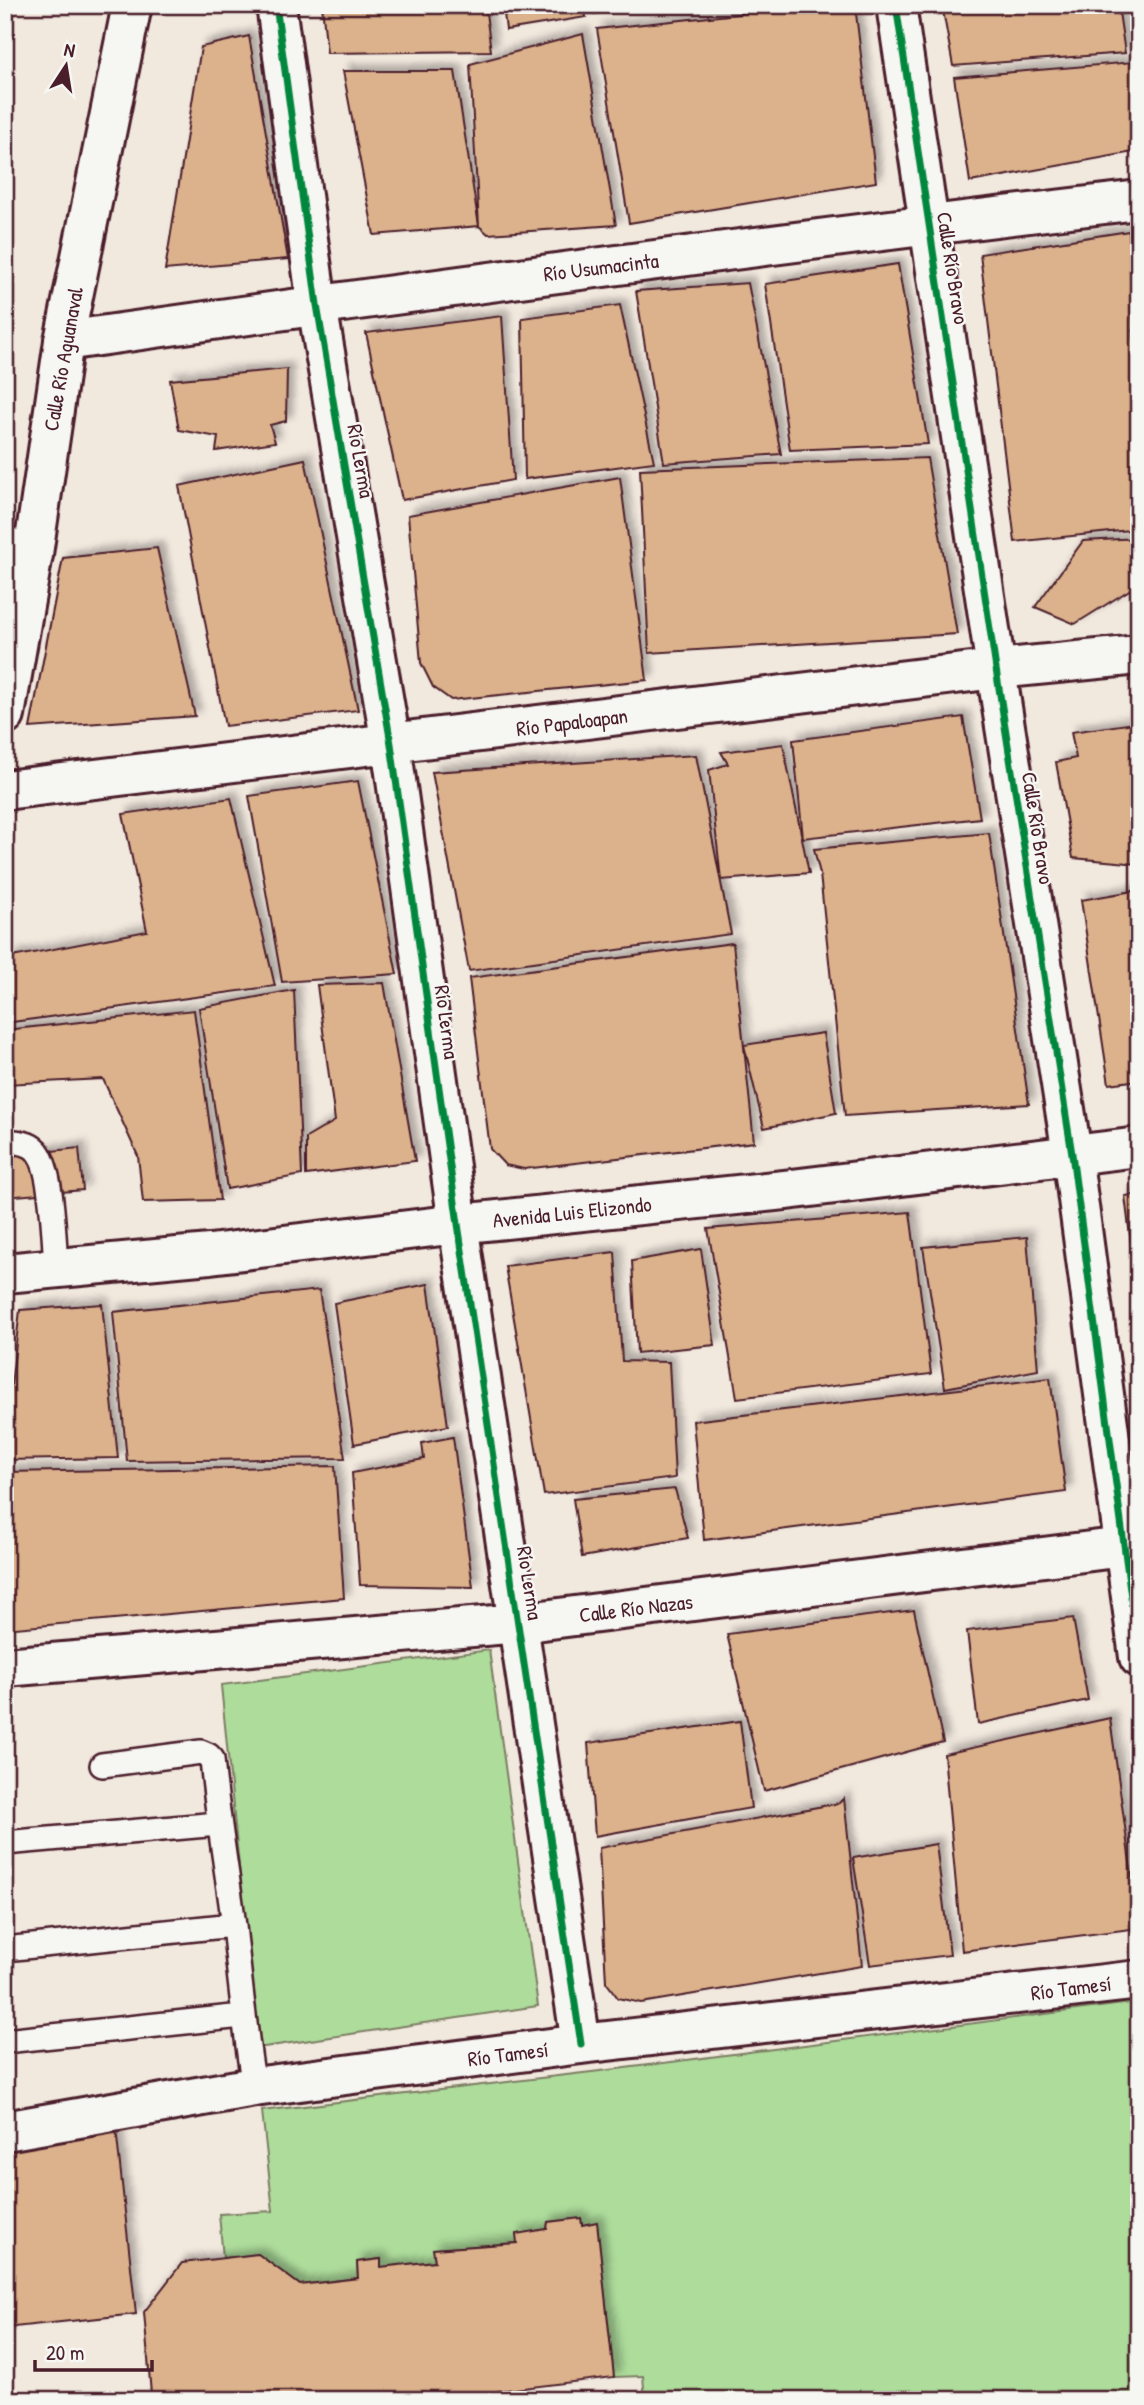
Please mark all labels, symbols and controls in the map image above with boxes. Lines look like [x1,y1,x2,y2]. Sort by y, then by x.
north arrow [32,32,102,102]
text: N [62,36,77,63]
street label: Calle Río Bravo [930,210,976,326]
street label: Río Usumacinta [542,246,660,288]
street label: Calle Río Aguanaval [36,284,90,433]
street label: Río Lerma [340,422,382,500]
street label: Río Papaloapan [515,701,629,743]
street label: Calle Río Bravo [1015,770,1061,886]
street label: Río Lerma [427,983,467,1061]
street label: Avenida Luis Elizondo [491,1189,653,1235]
street label: Río Lerma [510,1544,550,1622]
street label: Calle Río Nazas [578,1587,694,1629]
street label: Río Tamesí [1029,1969,1113,2007]
street label: Río Tamesí [466,2035,550,2073]
scale bar [35,2328,152,2372]
text: 20 m [46,2338,84,2367]

